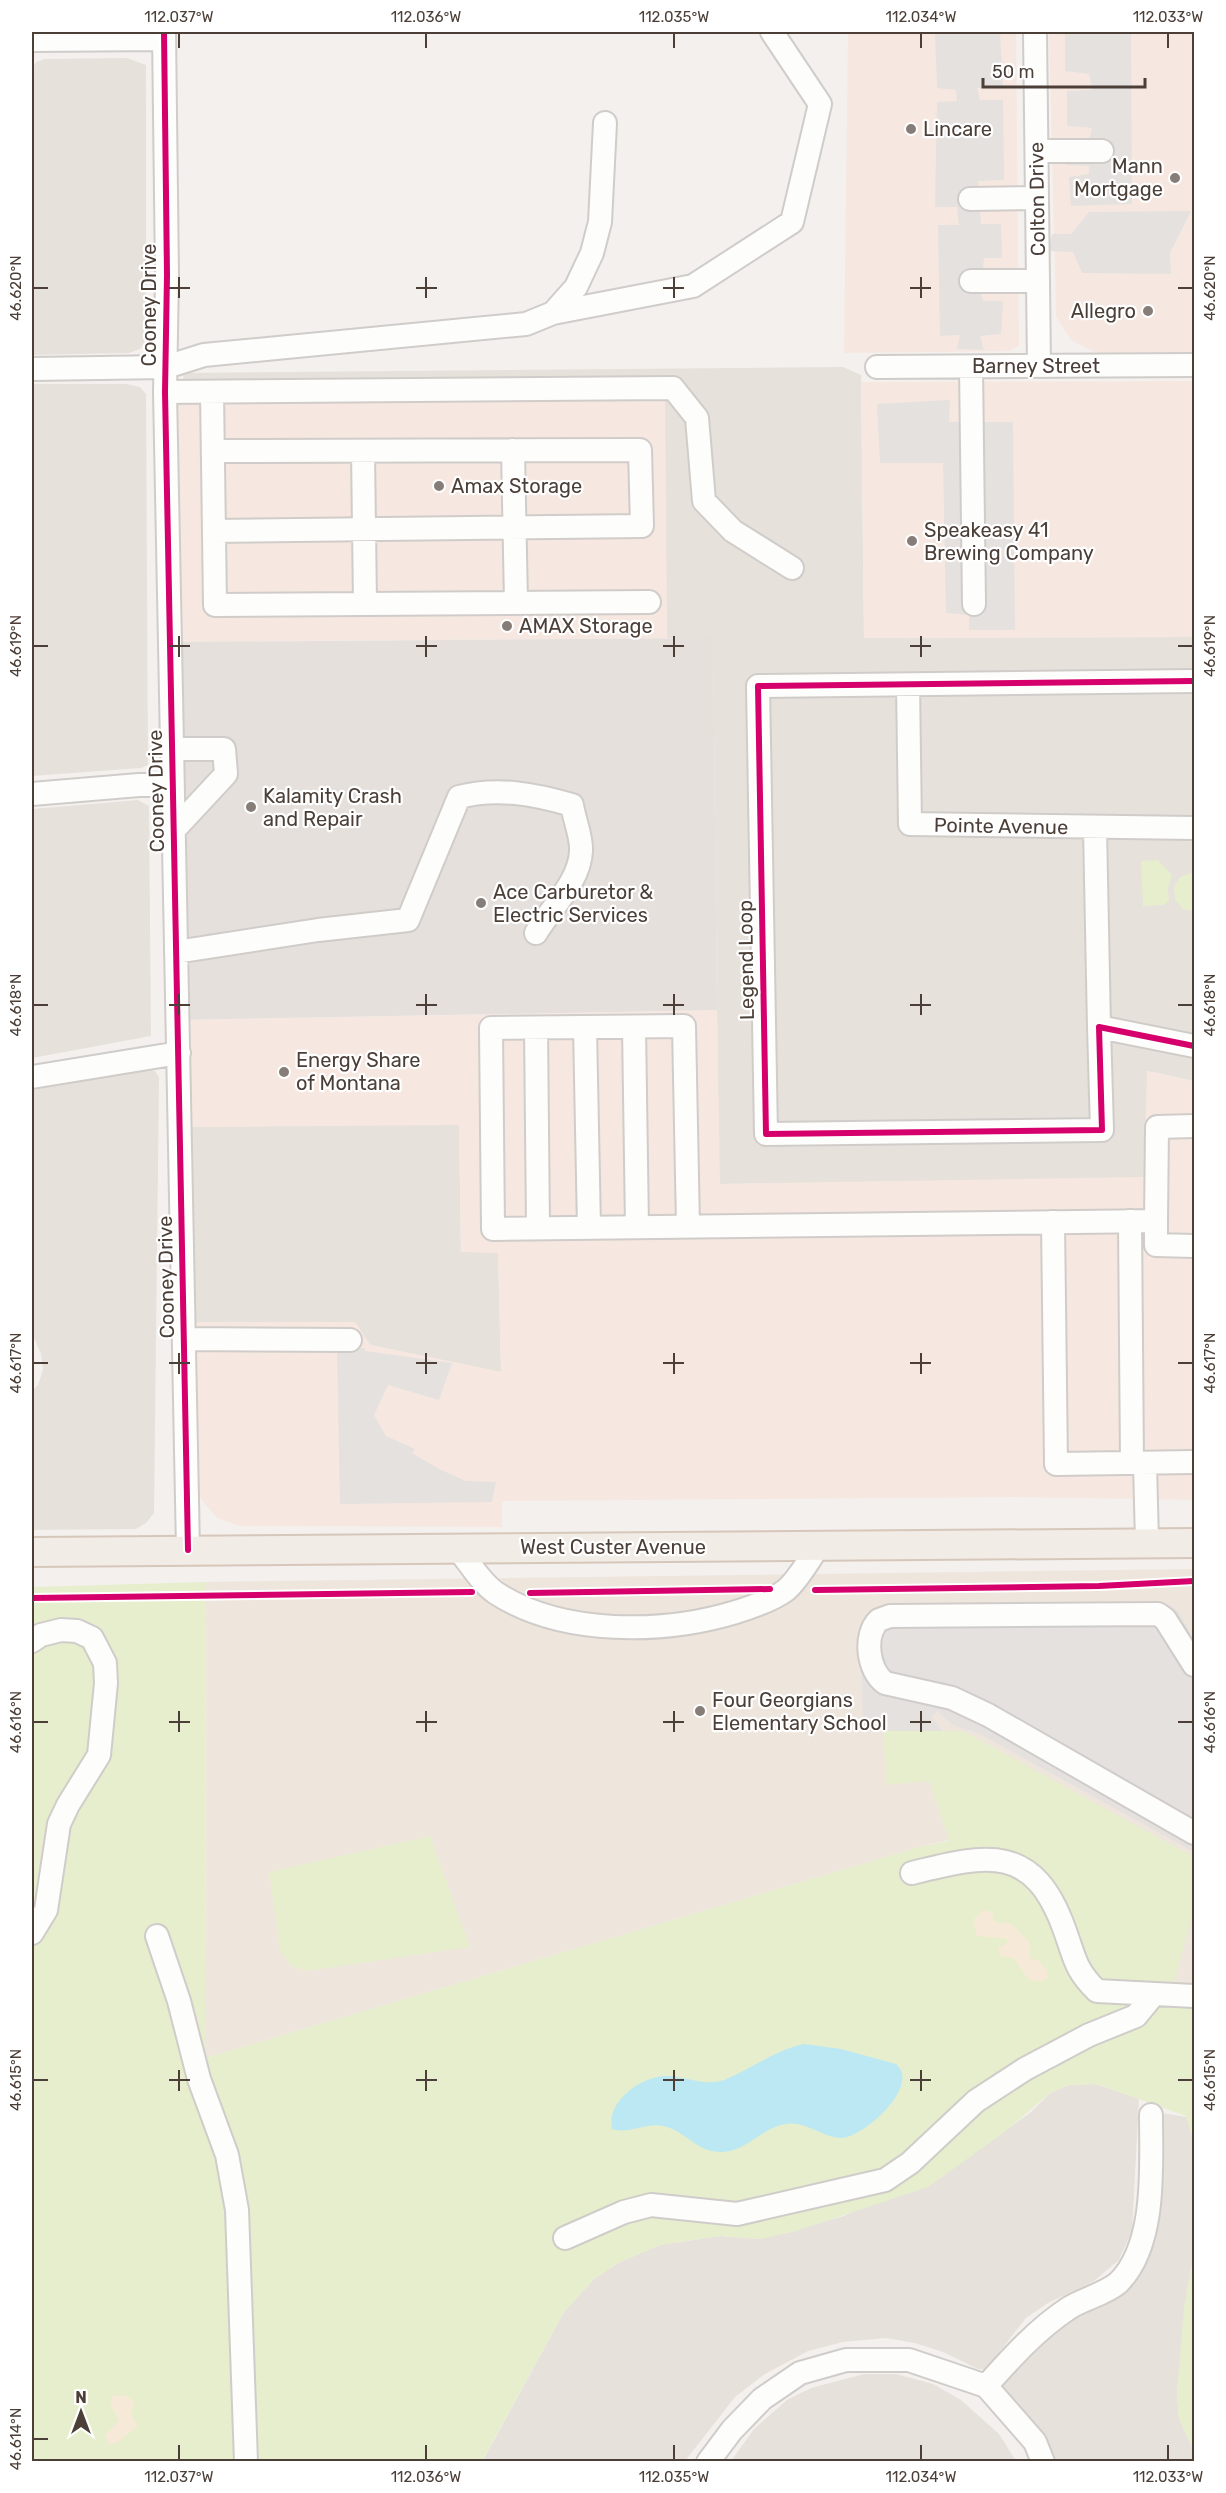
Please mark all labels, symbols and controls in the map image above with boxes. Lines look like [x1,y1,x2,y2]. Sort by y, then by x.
text: 112.037°W [144,8,214,26]
text: 112.036°W [391,8,461,26]
text: 112.035°W [639,8,709,26]
text: 112.034°W [886,8,956,26]
text: 112.033°W [1133,8,1203,26]
scale bar [983,51,1145,89]
text: 50 m [992,61,1035,83]
place label: Lincare [923,117,992,141]
marker: Lincare [904,122,918,136]
street label: Colton Drive [1024,142,1050,256]
place label: Mann Mortgage [1074,154,1163,201]
marker: Mann Mortgage [1168,171,1182,185]
street label: Cooney Drive [137,244,161,366]
text: 46.620°N [7,255,25,321]
text: 46.620°N [1201,255,1219,321]
place label: Allegro [1071,299,1136,323]
marker: Allegro [1141,304,1155,318]
street label: Barney Street [972,354,1100,378]
place label: Amax Storage [451,474,582,498]
marker: Amax Storage [432,479,446,493]
place label: Speakeasy 41 Brewing Company [924,518,1094,565]
marker: Speakeasy 41 Brewing Company [905,534,919,548]
place label: AMAX Storage [519,614,653,638]
text: 46.619°N [7,615,25,677]
text: 46.619°N [1201,615,1219,677]
marker: AMAX Storage [500,619,514,633]
street label: Cooney Drive [143,729,169,853]
place label: Kalamity Crash and Repair [263,784,402,831]
marker: Kalamity Crash and Repair [244,800,258,814]
street label: Pointe Avenue [934,813,1068,839]
place label: Ace Carburetor & Electric Services [493,880,653,927]
marker: Ace Carburetor & Electric Services [474,896,488,910]
street label: Legend Loop [733,900,759,1020]
text: 46.618°N [7,974,25,1036]
text: 46.618°N [1201,974,1219,1036]
place label: Energy Share of Montana [296,1048,420,1095]
marker: Energy Share of Montana [277,1065,291,1079]
street label: Cooney Drive [153,1215,179,1339]
text: 46.617°N [7,1332,25,1394]
text: 46.617°N [1201,1332,1219,1394]
street label: West Custer Avenue [520,1535,706,1559]
place label: Four Georgians Elementary School [712,1688,887,1735]
text: 46.616°N [7,1691,25,1753]
text: 46.616°N [1201,1691,1219,1753]
marker: Four Georgians Elementary School [693,1704,707,1718]
text: 46.615°N [7,2049,25,2111]
text: 46.615°N [1201,2049,1219,2111]
north arrow [51,2382,111,2442]
text: N [75,2388,87,2407]
text: 46.614°N [7,2408,25,2470]
text: 112.037°W [144,2468,214,2486]
text: 112.036°W [391,2468,461,2486]
text: 112.035°W [639,2468,709,2486]
text: 112.034°W [886,2468,956,2486]
text: 112.033°W [1133,2468,1203,2486]

